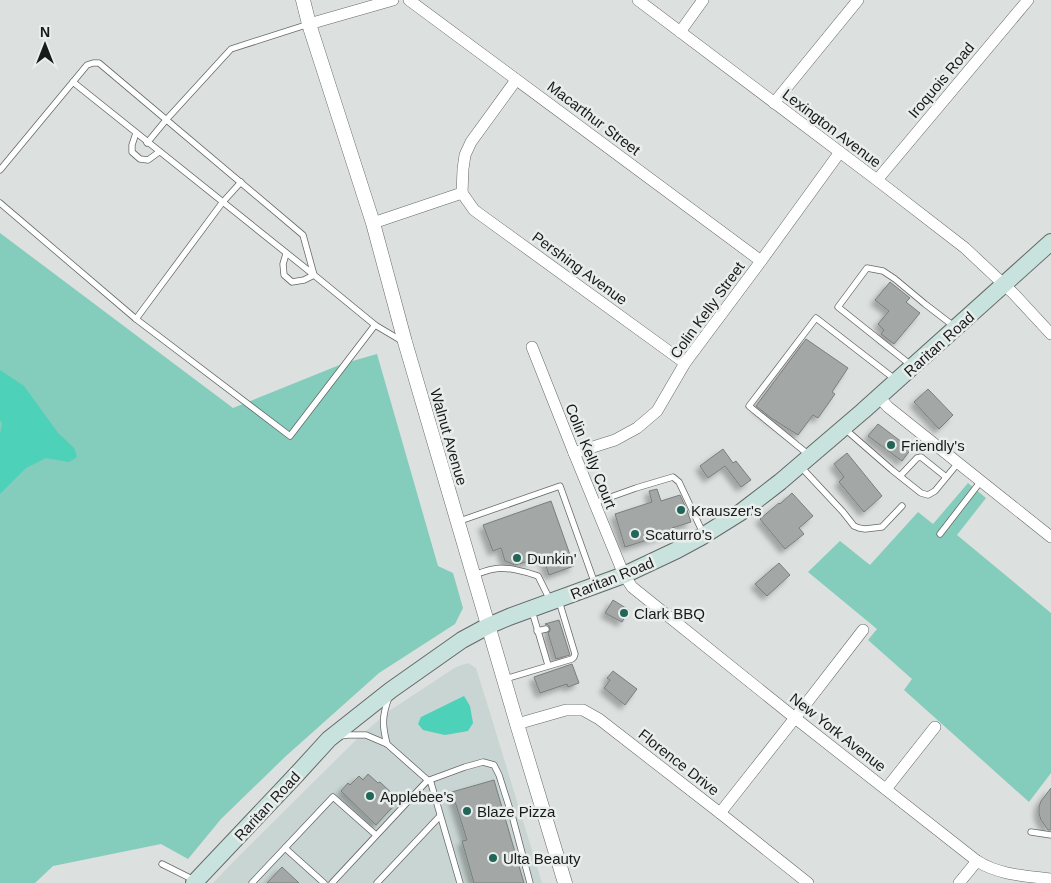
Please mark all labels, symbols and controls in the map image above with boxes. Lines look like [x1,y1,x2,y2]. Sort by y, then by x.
north arrow [20,20,70,70]
text: N [40,24,50,40]
street label: Iroquois Road [904,39,978,121]
street label: Macarthur Street [544,78,644,159]
street label: Lexington Avenue [779,85,885,171]
street label: Pershing Avenue [529,228,631,308]
street label: Colin Kelly Street [666,258,748,362]
street label: Raritan Road [900,308,978,380]
street label: Walnut Avenue [427,387,471,487]
street label: Colin Kelly Court [562,401,620,512]
place label: Friendly's [901,437,965,454]
marker: Friendly's [885,439,897,451]
place label: Krauszer's [691,502,761,519]
marker: Krauszer's [675,504,687,516]
place label: Scaturro's [645,526,712,543]
marker: Scaturro's [629,528,641,540]
place label: Dunkin' [527,550,577,567]
marker: Dunkin' [511,552,523,564]
street label: Raritan Road [568,554,656,602]
place label: Clark BBQ [634,605,705,622]
marker: Clark BBQ [618,607,630,619]
street label: New York Avenue [787,689,889,775]
street label: Florence Drive [635,725,723,799]
street label: Raritan Road [231,768,303,844]
place label: Applebee's [380,788,454,805]
marker: Applebee's [364,790,376,802]
place label: Blaze Pizza [477,803,556,820]
marker: Blaze Pizza [461,805,473,817]
place label: Ulta Beauty [503,850,581,867]
marker: Ulta Beauty [487,852,499,864]

